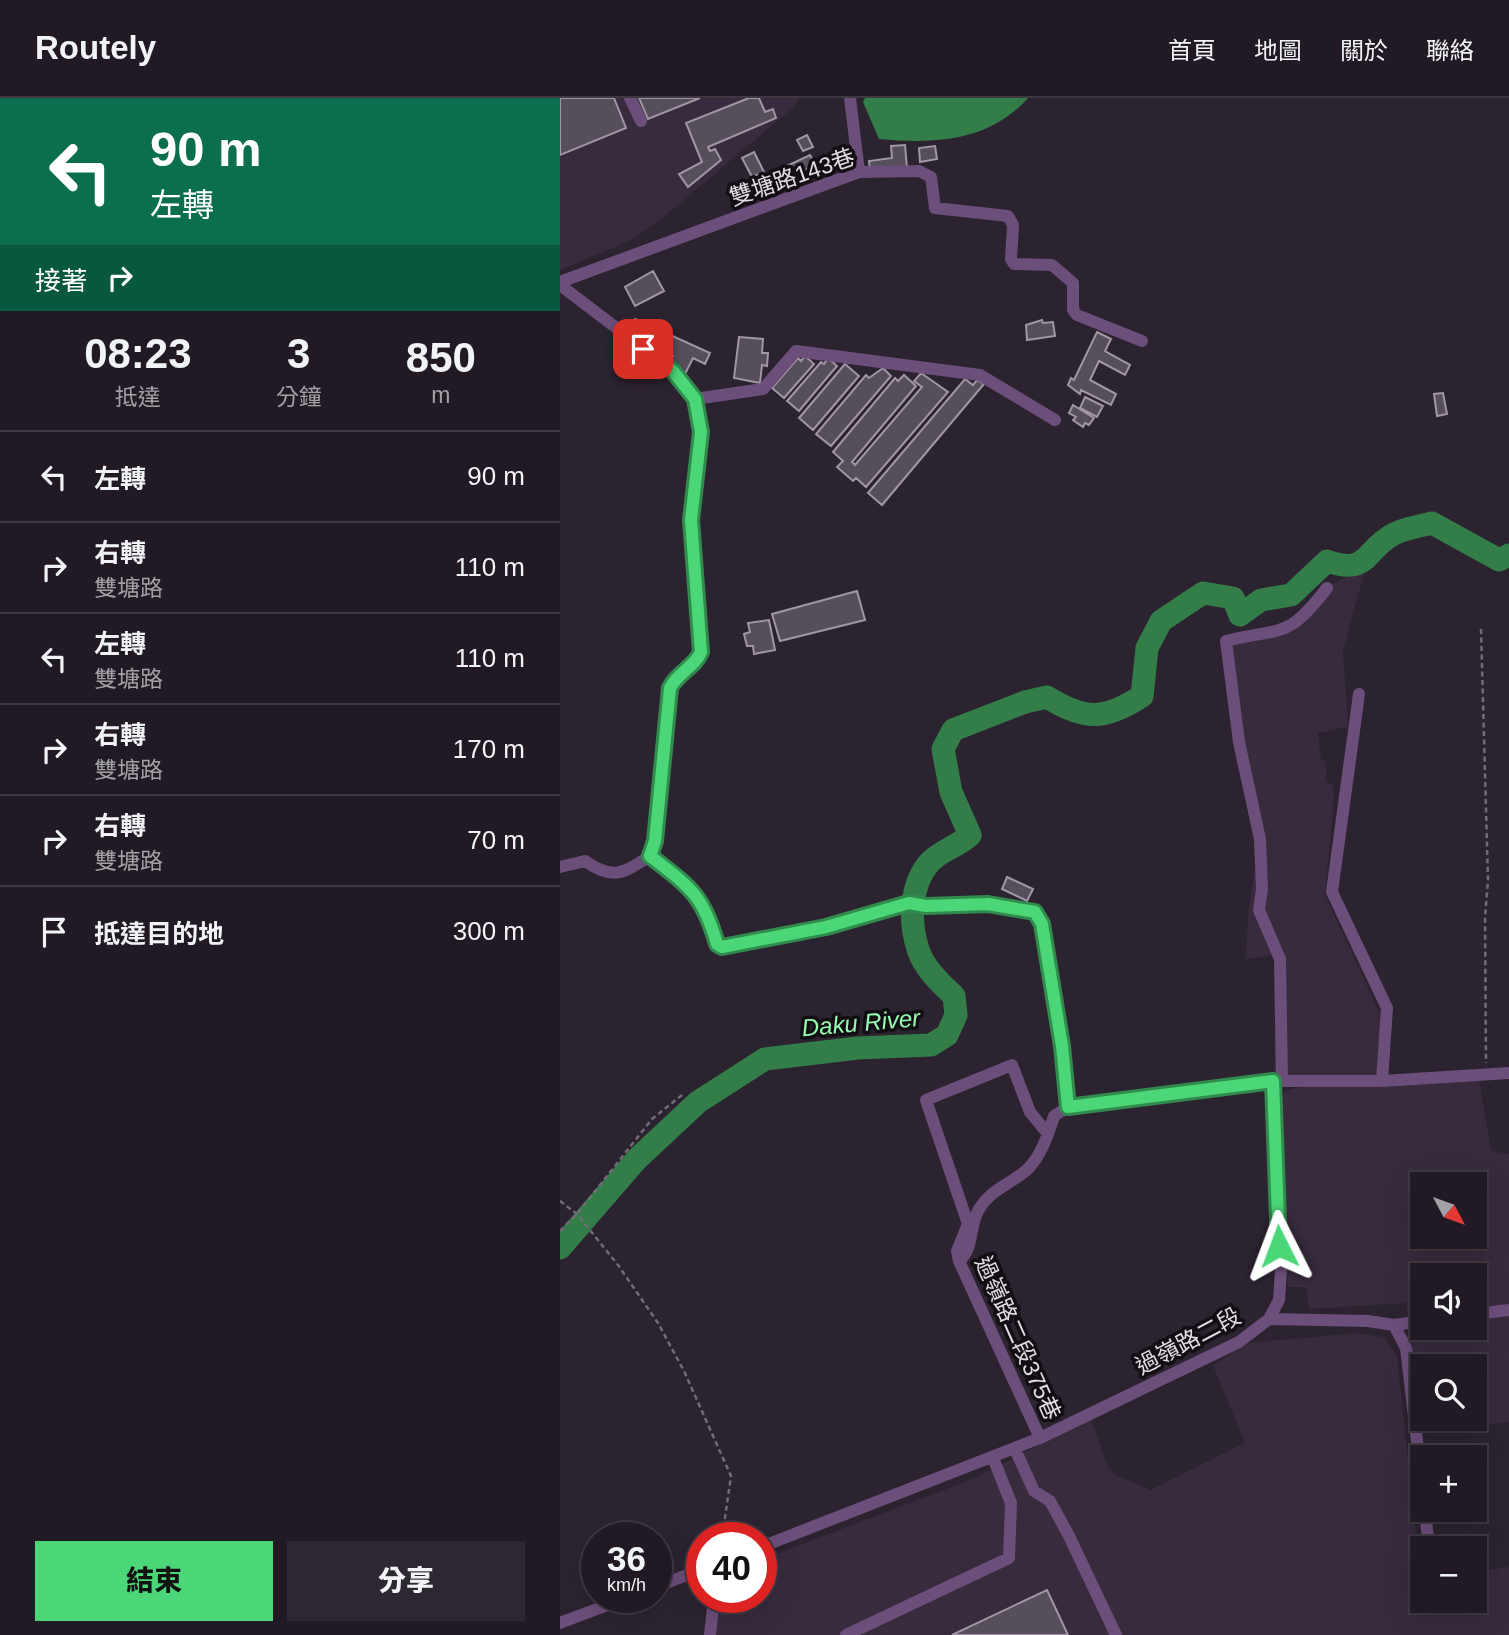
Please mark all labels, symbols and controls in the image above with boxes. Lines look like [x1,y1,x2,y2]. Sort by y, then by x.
text: Routely [35,29,156,66]
text: 首頁 [1168,37,1216,64]
text: 地圖 [1254,37,1302,64]
text: 關於 [1340,37,1388,64]
text: 聯絡 [1426,37,1474,64]
text: 90 m [150,122,262,176]
icon: left [35,126,126,217]
street label: 雙塘路143巷 [726,143,858,211]
text: 左轉 [150,187,214,223]
icon: right [101,259,139,297]
text: 接著 [35,266,87,296]
pin [613,319,673,379]
text: 08:23 [84,330,192,377]
text: 3 [287,330,310,377]
icon: arrive [624,330,662,368]
text: 850 [406,334,476,381]
text: m [431,382,450,408]
text: 抵達 [115,384,161,410]
text: 分鐘 [276,384,322,410]
icon: left [35,458,73,496]
text: 90 m [467,461,525,491]
text: 左轉 [94,464,146,494]
text: 右轉 [94,538,146,568]
icon: right [35,549,73,587]
text: 110 m [455,552,525,582]
text: 雙塘路 [94,575,163,601]
text: 左轉 [94,629,146,659]
icon: left [35,640,73,678]
text: 110 m [455,643,525,673]
text: 雙塘路 [94,666,163,692]
text: 右轉 [94,720,146,750]
icon: right [35,731,73,769]
text: 170 m [453,734,525,764]
text: 雙塘路 [94,757,163,783]
text: 右轉 [94,811,146,841]
icon: right [35,822,73,860]
text: 70 m [467,825,525,855]
text: 雙塘路 [94,848,163,874]
icon: arrive [35,913,73,951]
text: 300 m [453,916,525,946]
text: 抵達目的地 [94,919,224,949]
water label: Daku River [801,1004,922,1041]
north arrow [1410,1172,1488,1250]
map controls [1410,1172,1487,1613]
position arrow [1242,1209,1316,1283]
street label: 過嶺路二段375巷 [970,1252,1066,1424]
button: sound [1410,1263,1487,1340]
street label: 過嶺路二段 [1131,1303,1245,1379]
button: search [1410,1354,1487,1431]
button: + [1410,1445,1487,1522]
speed limit sign: 40 [686,1522,777,1613]
button: − [1410,1536,1487,1613]
text: 36 [607,1539,646,1578]
button: 結束 [35,1541,273,1621]
button: 分享 [287,1541,525,1621]
text: km/h [607,1575,646,1595]

